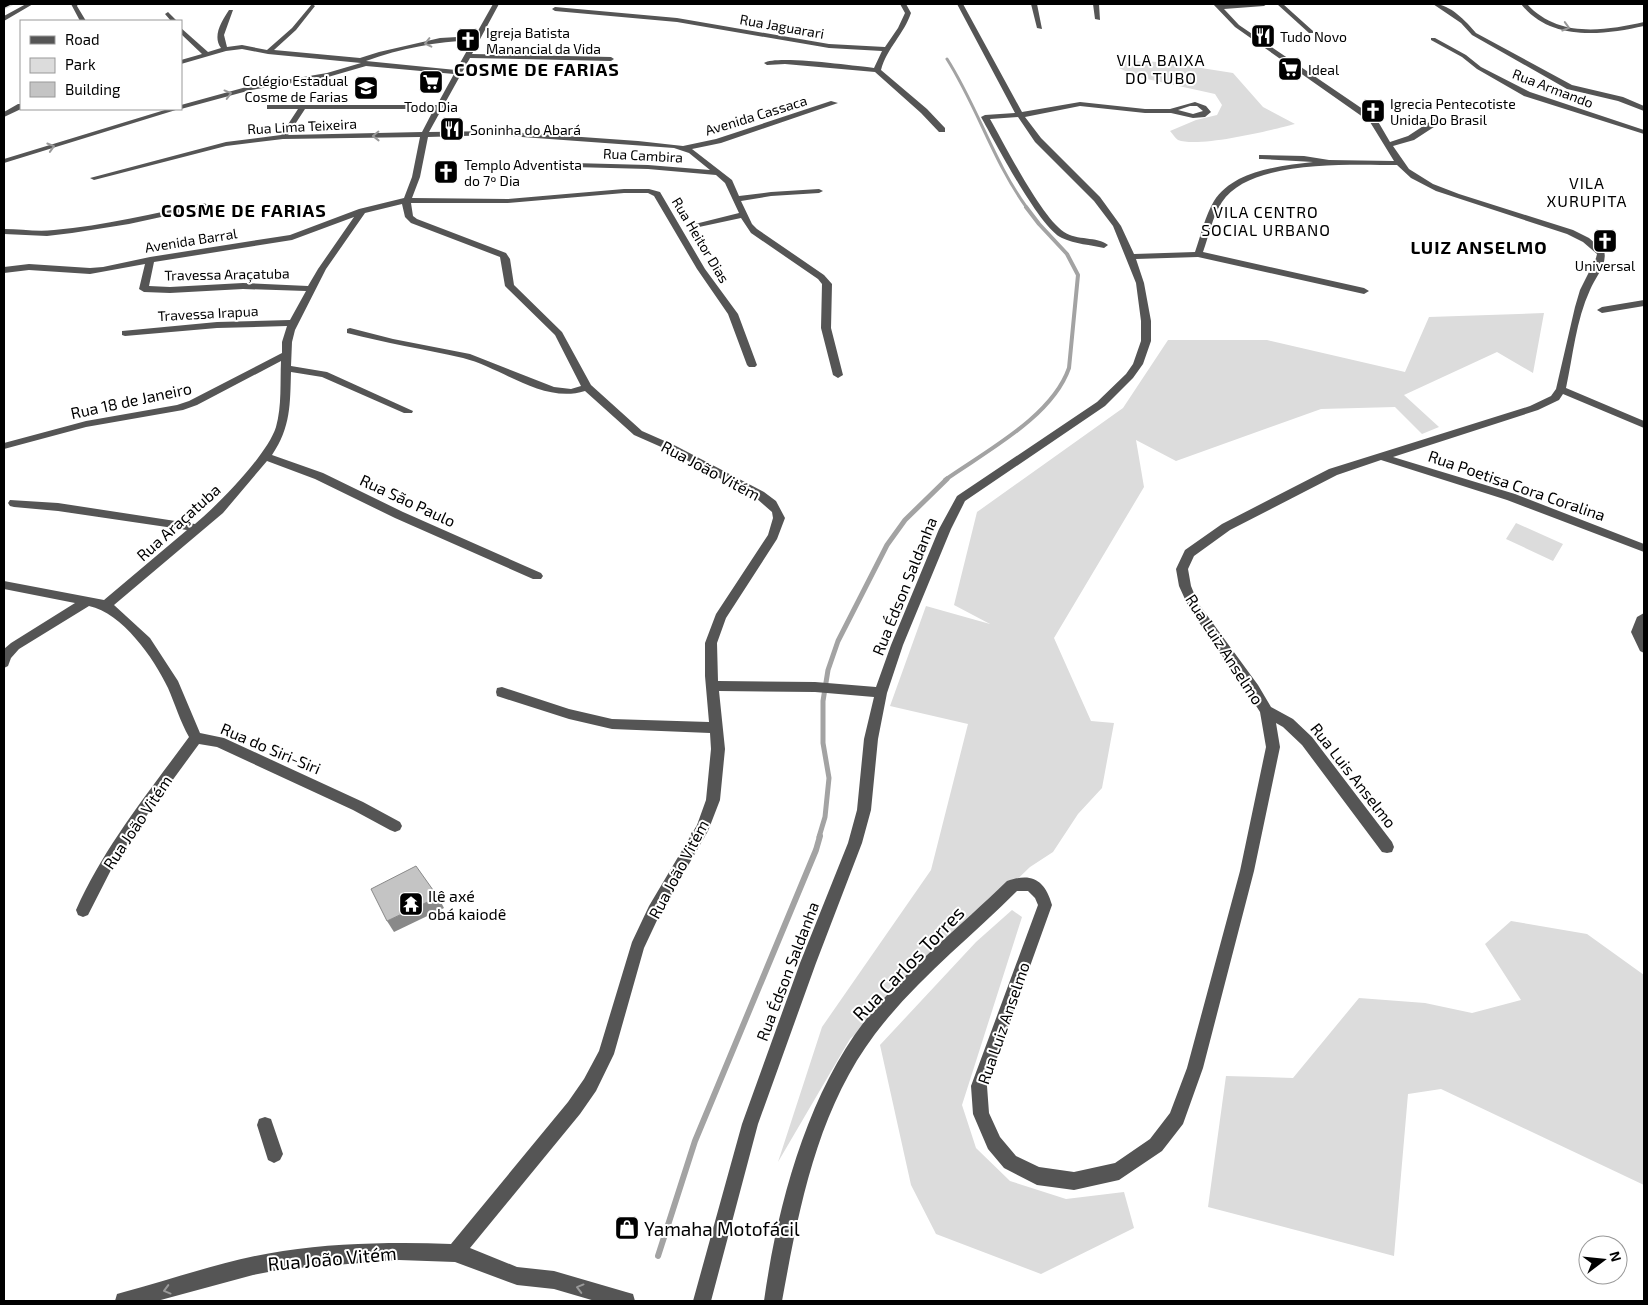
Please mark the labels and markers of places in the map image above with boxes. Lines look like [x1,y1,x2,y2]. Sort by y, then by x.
restaurant icon: Tudo Novo [1250,23,1276,49]
place label: Igreja Batista Manancial da Vida [486,24,601,57]
church icon: Igreja Batista Manancial da Vida [455,27,481,53]
place label: Tudo Novo [1280,28,1347,45]
supermarket icon: Ideal [1277,56,1303,82]
place label: Ideal [1308,61,1340,78]
supermarket icon: Todo Dia [418,69,444,95]
place label: Colégio Estadual Cosme de Farias [242,72,349,105]
school or university icon: Colégio Estadual Cosme de Farias [353,75,379,101]
place label: Igrecia Pentecotiste Unida Do Brasil [1390,95,1516,128]
place label: Todo Dia [404,98,458,115]
church icon: Igrecia Pentecotiste Unida Do Brasil [1360,98,1386,124]
restaurant icon: Soninha do Abará [439,116,465,142]
place label: Soninha do Abará [470,121,581,138]
place label: Templo Adventista do 7º Dia [464,156,582,189]
church icon: Templo Adventista do 7º Dia [433,159,459,185]
church icon: Universal [1592,228,1618,254]
place label: Universal [1575,257,1636,274]
place label: Ilê axé obá kaiodê [428,886,506,923]
temple icon: Ilê axé obá kaiodê [398,891,424,917]
shop icon: Yamaha Motofácil [614,1215,640,1241]
place label: Yamaha Motofácil [644,1217,800,1240]

